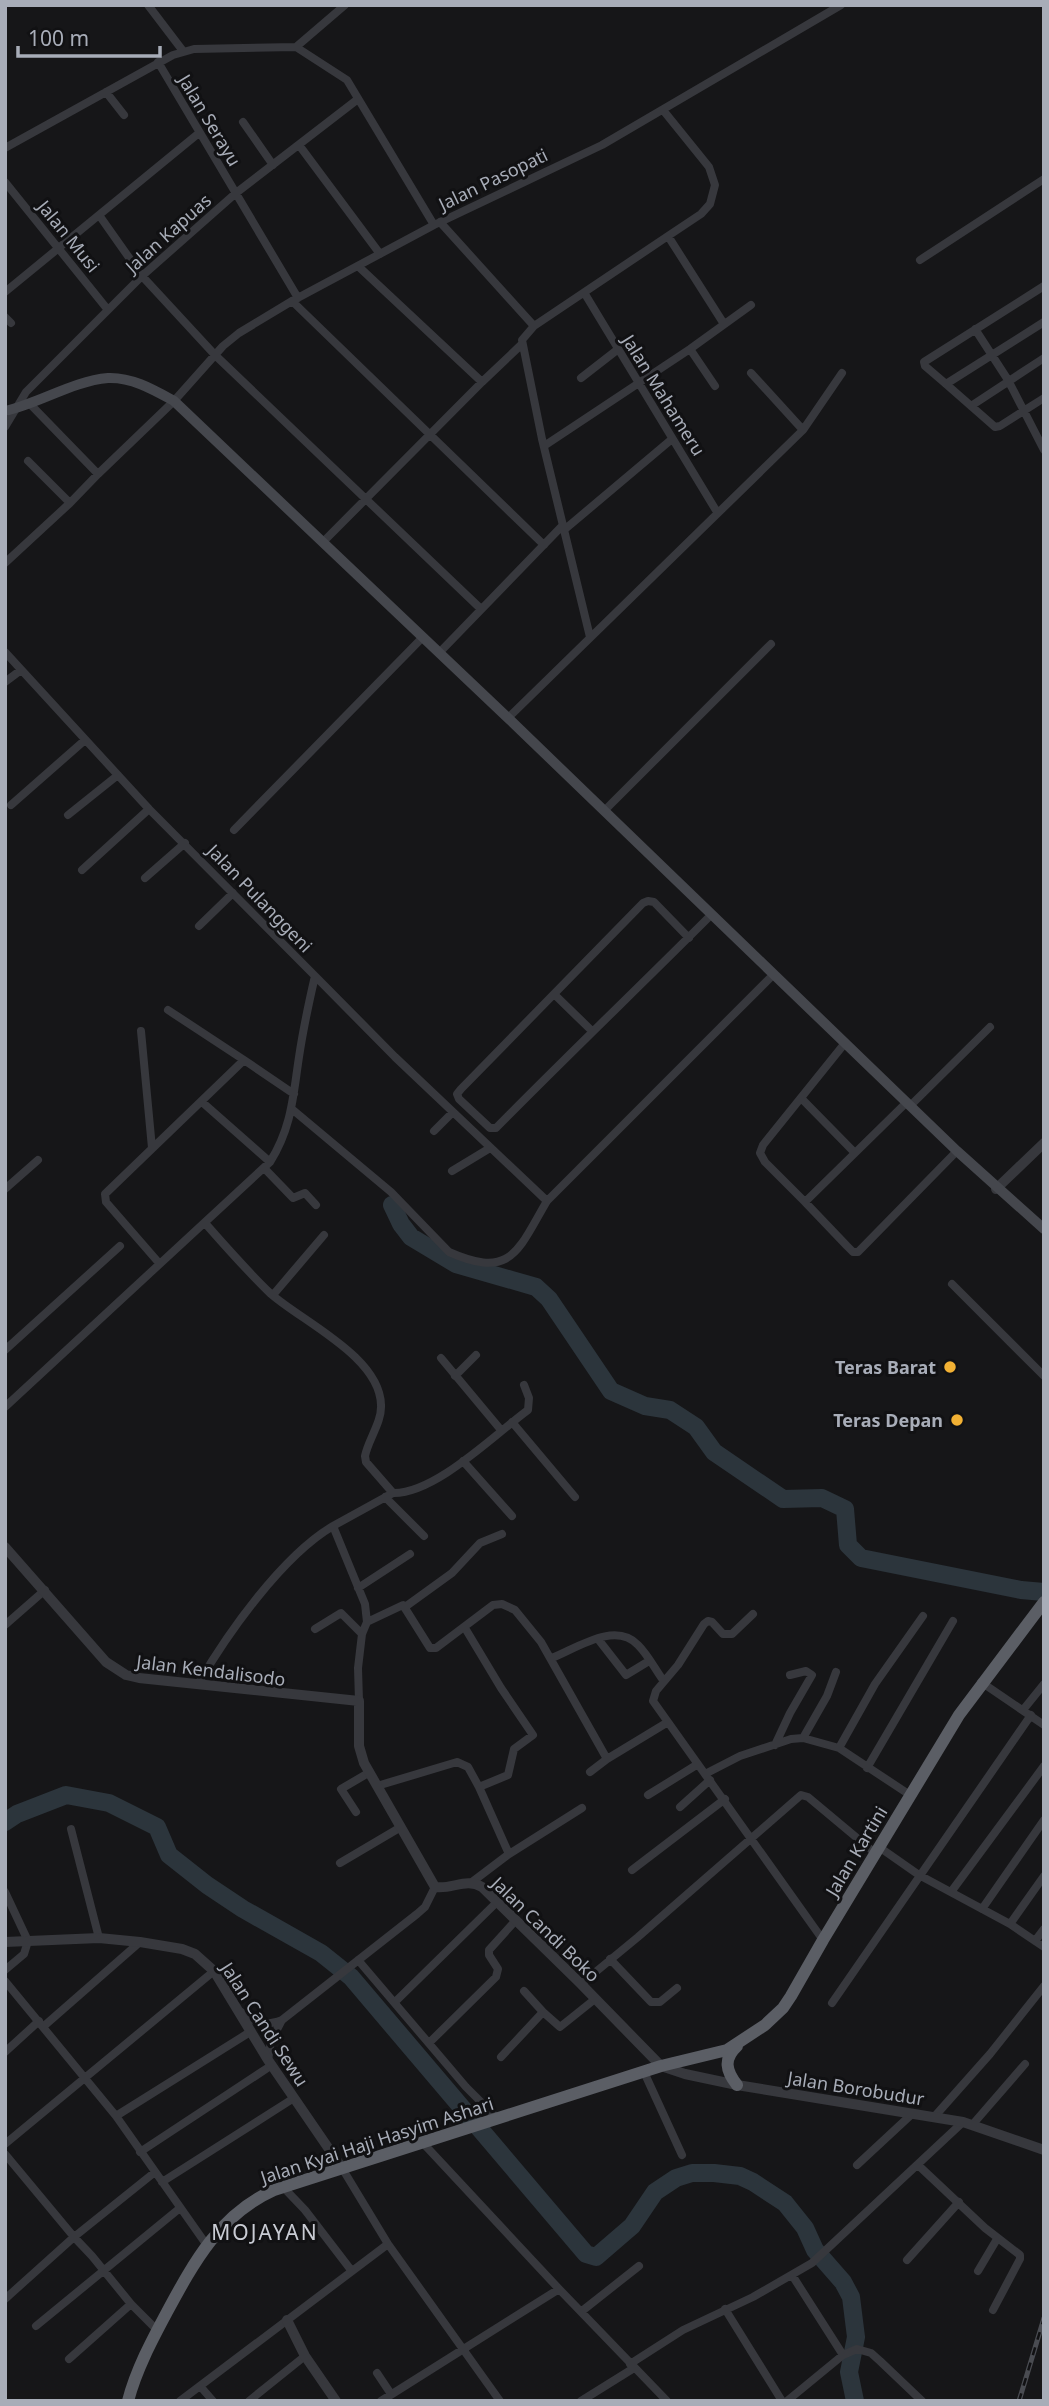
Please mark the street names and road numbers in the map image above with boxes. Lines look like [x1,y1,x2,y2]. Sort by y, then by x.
street label: Jalan Serayu [172,68,247,170]
street label: Jalan Pasopati [433,142,551,217]
street label: Jalan Kapuas [118,188,216,279]
street label: Jalan Musi [31,193,105,277]
street label: Jalan Mahameru [616,328,711,460]
street label: Jalan Pulanggeni [201,837,318,957]
street label: Jalan Kendalisodo [133,1649,287,1691]
street label: Jalan Kartini [819,1801,892,1902]
street label: Jalan Candi Boko [485,1870,605,1987]
street label: Jalan Candi Sewu [215,1956,314,2091]
street label: Jalan Borobudur [784,2065,927,2111]
street label: Jalan Kyai Haji Hasyim Ashari [256,2091,497,2190]

